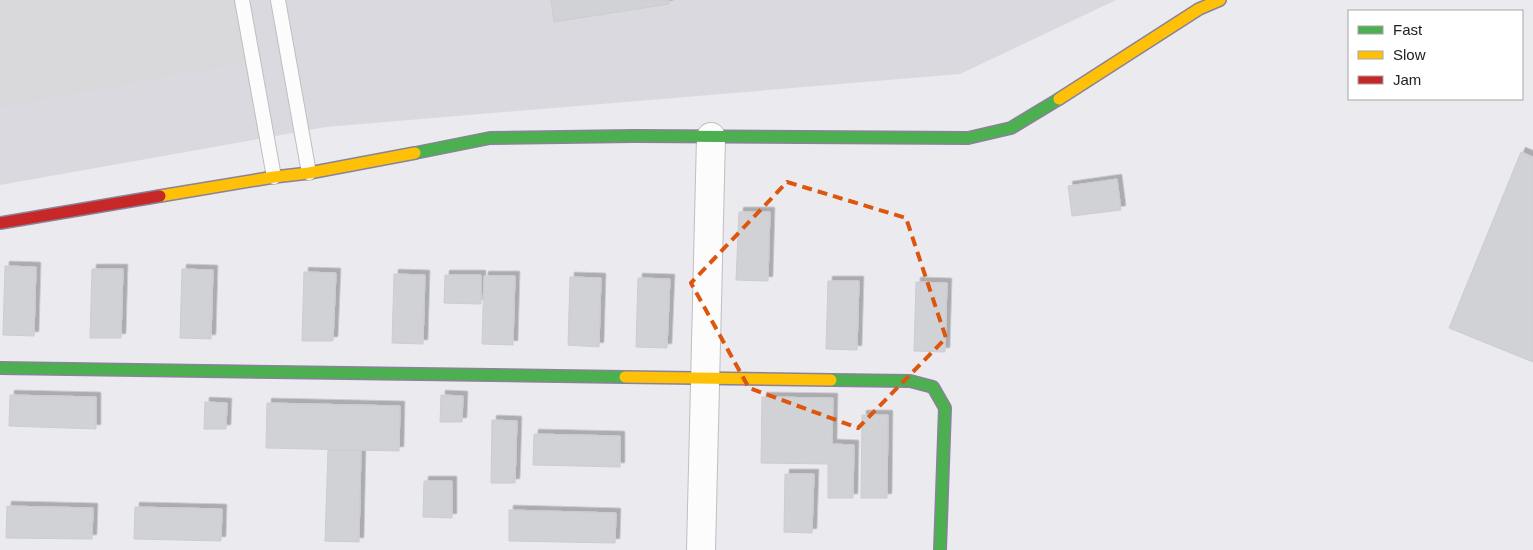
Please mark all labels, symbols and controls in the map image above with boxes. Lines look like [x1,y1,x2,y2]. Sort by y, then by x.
legend [1348,10,1523,100]
text: Fast [1393,21,1423,38]
text: Slow [1393,46,1426,63]
text: Jam [1393,71,1421,88]

